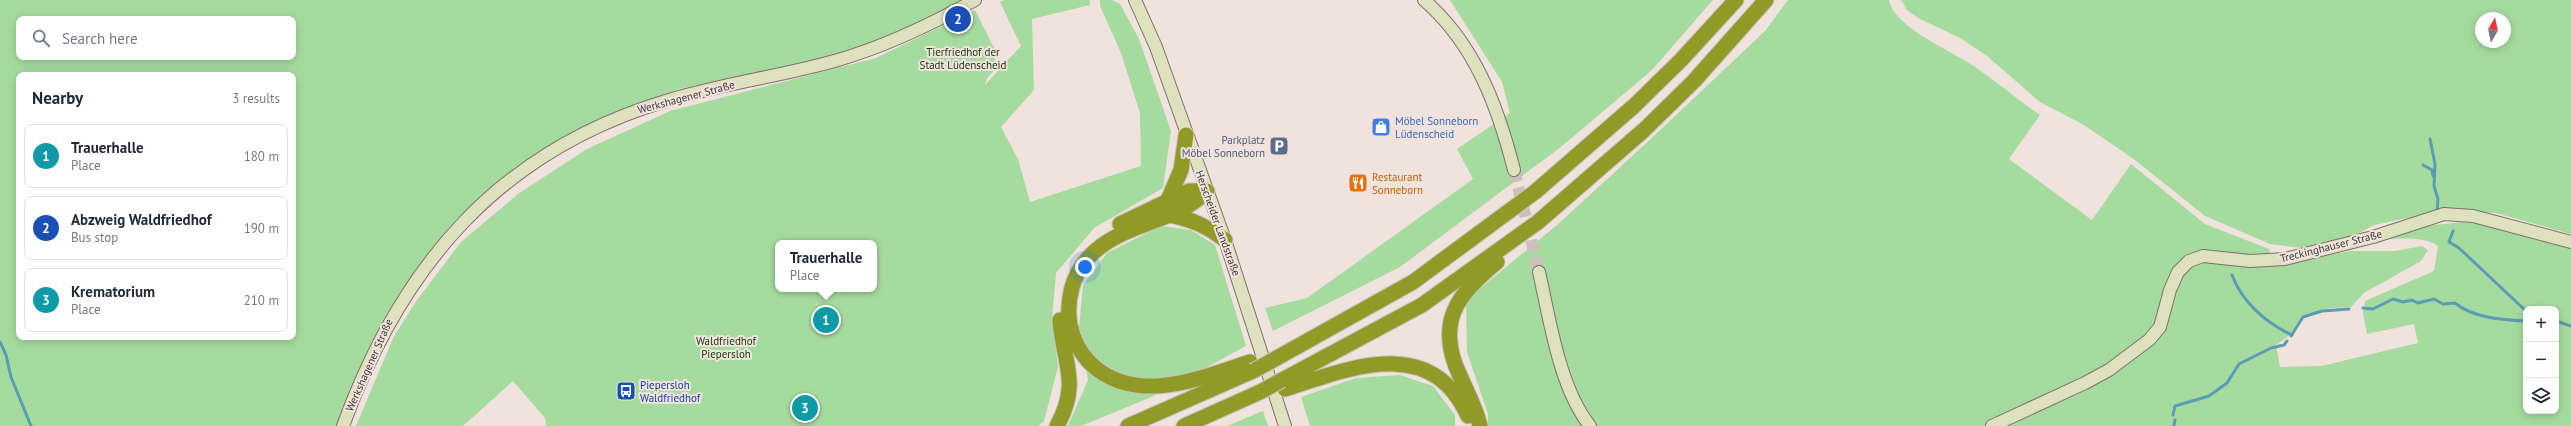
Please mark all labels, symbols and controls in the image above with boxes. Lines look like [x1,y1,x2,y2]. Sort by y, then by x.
pin: 2 [945,4,971,34]
north arrow [2475,12,2511,48]
search box [16,16,296,60]
icon: search [30,27,52,49]
text: Search here [62,29,138,48]
park label: Tierfriedhof der Stadt Lüdenscheid [920,45,1006,72]
street label: Werkshagener Straße [636,77,736,117]
text: Nearby [32,87,83,109]
text: 3 results [232,90,280,107]
place label: Möbel Sonneborn Lüdenscheid [1395,114,1478,141]
shop icon: Möbel Sonneborn Lüdenscheid [1370,116,1392,138]
place label: Parkplatz Möbel Sonneborn [1182,133,1265,160]
parking icon: Parkplatz Möbel Sonneborn [1268,135,1290,157]
text: Trauerhalle [71,138,144,157]
text: 1 [42,148,50,165]
text: 180 m [244,148,279,165]
text: Place [71,157,101,174]
street label: Herscheider Landstraße [1192,168,1244,278]
place label: Restaurant Sonneborn [1372,170,1423,197]
restaurant icon: Restaurant Sonneborn [1347,172,1369,194]
text: Abzweig Waldfriedhof [71,210,212,229]
text: 2 [42,220,50,237]
text: 190 m [244,220,279,237]
street label: Treckinghauser Straße [2279,226,2384,265]
text: Bus stop [71,229,118,246]
popup [775,240,877,292]
text: Trauerhalle [790,248,862,267]
your location [1075,257,1095,277]
text: Place [790,267,819,284]
text: Krematorium [71,282,155,301]
text: 3 [42,292,50,309]
text: 210 m [244,292,279,309]
text: Place [71,301,101,318]
pin: 1 [813,305,839,335]
map controls [2523,306,2559,414]
button: + [2523,306,2559,342]
street label: Werkshagener Straße [342,316,396,414]
park label: Waldfriedhof Piepersloh [696,334,757,361]
button: − [2523,342,2559,378]
place label: Piepersloh Waldfriedhof [640,378,701,405]
button: layers [2523,378,2559,414]
bus stop icon: Piepersloh Waldfriedhof [615,380,637,402]
pin: 3 [792,393,818,423]

